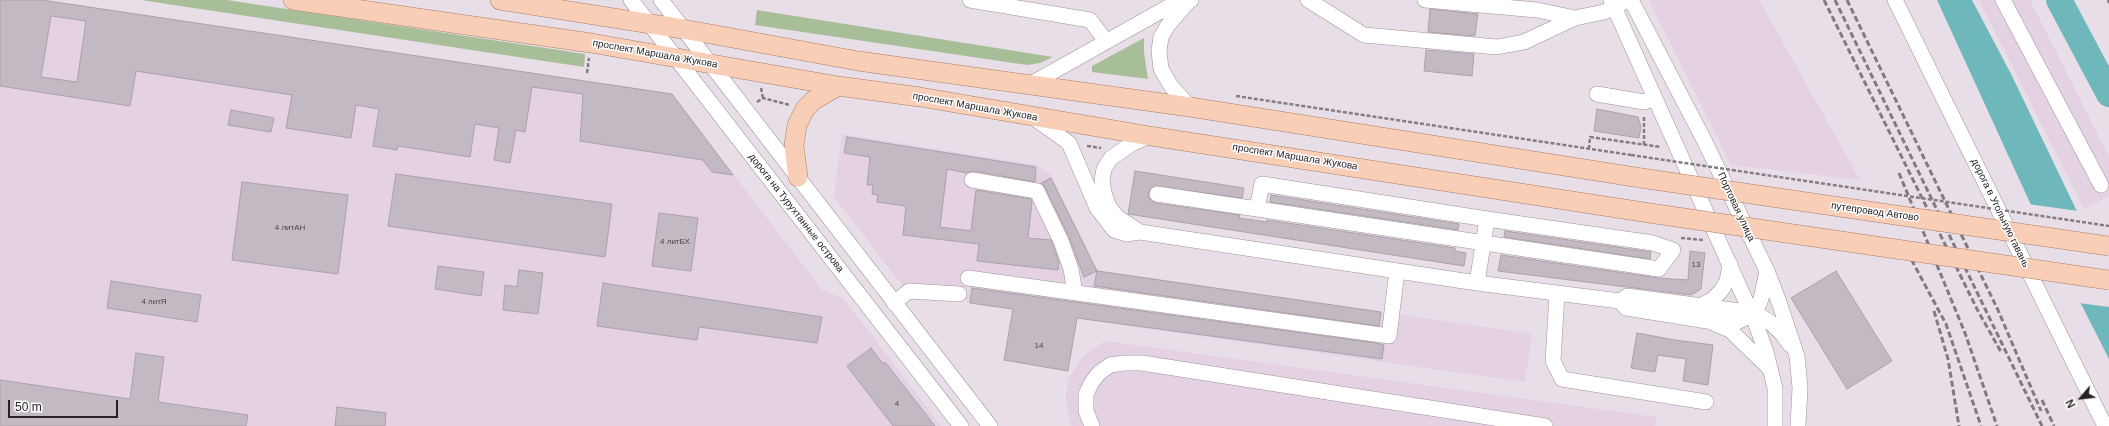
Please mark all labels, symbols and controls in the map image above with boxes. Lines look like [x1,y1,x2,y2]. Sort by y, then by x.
street label: проспект Маршала Жукова [592,37,718,71]
street label: проспект Маршала Жукова [912,90,1038,124]
street label: проспект Маршала Жукова [1232,141,1358,173]
street label: дорога на Турухтанные острова [746,151,846,275]
street label: дорога в Угольную гавань [1968,157,2032,269]
street label: Портовая улица [1715,171,1757,243]
street label: путепровод Автово [1830,200,1920,224]
house number: 4 литАН [275,223,305,233]
house number: 4 литБХ [660,237,690,247]
house number: 13 [1692,260,1700,270]
house number: 4 литЯ [141,297,167,307]
house number: 14 [1035,341,1043,351]
north arrow [2061,378,2101,418]
scale bar [10,392,120,418]
text: N [2063,397,2078,410]
house number: 4 [895,399,899,409]
text: 50 m [15,400,42,414]

